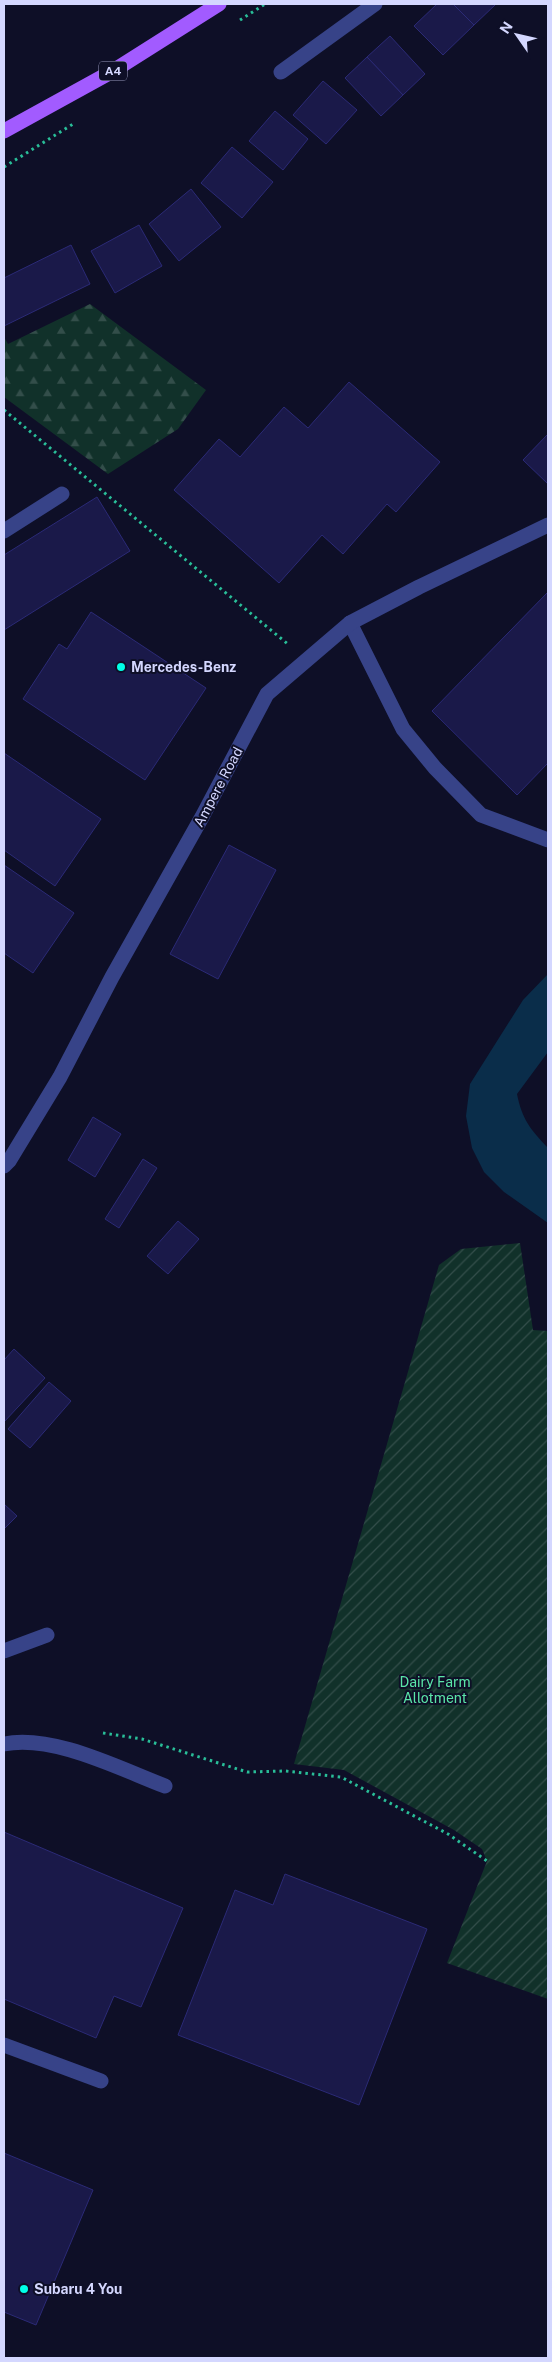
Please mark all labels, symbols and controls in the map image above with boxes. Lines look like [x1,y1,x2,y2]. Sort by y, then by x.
north arrow [492,10,542,60]
text: N [497,19,516,37]
road number: A4 [99,61,127,80]
place label: Mercedes-Benz [131,659,236,675]
marker: Mercedes-Benz [115,661,127,673]
street label: Ampere Road [190,744,246,830]
park label: Dairy Farm Allotment [399,1674,471,1706]
place label: Subaru 4 You [34,2281,122,2297]
marker: Subaru 4 You [18,2283,30,2295]

